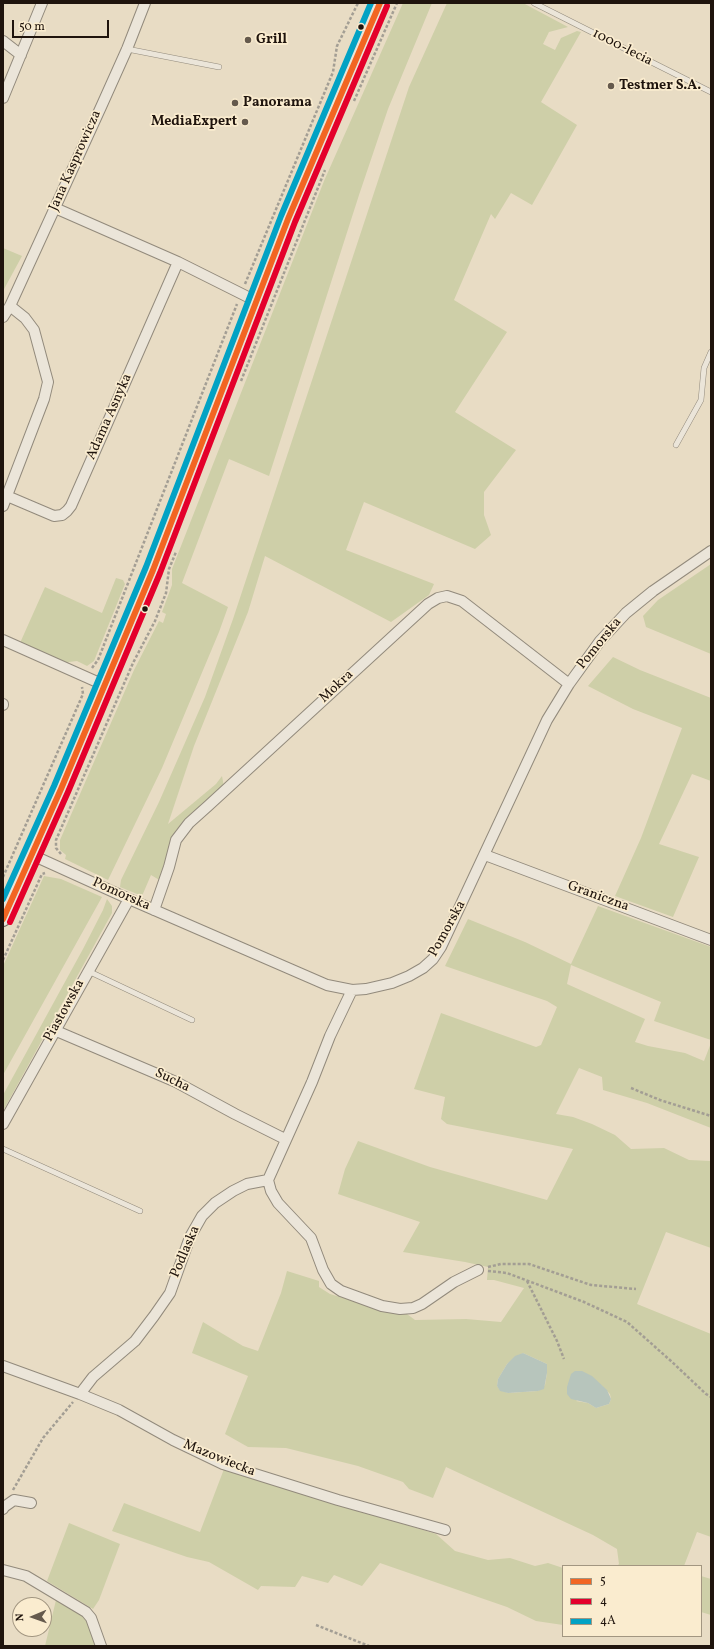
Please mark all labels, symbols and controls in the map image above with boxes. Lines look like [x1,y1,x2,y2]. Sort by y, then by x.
scale bar [14,12,111,38]
text: 50 m [19,19,45,35]
unlabelled marker [356,22,366,32]
street label: 1000-lecia [589,26,655,70]
place label: Grill [256,32,287,48]
marker: Grill [243,35,253,45]
place label: Testmer S.A. [619,78,701,94]
marker: Testmer S.A. [606,81,616,91]
place label: Panorama [243,95,312,111]
marker: Panorama [230,98,240,108]
street label: Jana Kasprowicza [46,108,106,214]
place label: MediaExpert [151,114,237,130]
marker: MediaExpert [240,117,250,127]
street label: Adama Asnyka [84,371,136,463]
unlabelled marker [140,604,150,614]
street label: Pomorska [574,615,626,673]
street label: Mokra [316,667,358,707]
street label: Pomorska [89,875,153,915]
street label: Graniczna [565,878,631,916]
street label: Pomorska [426,898,470,960]
street label: Piastowska [41,977,89,1045]
street label: Sucha [152,1065,192,1097]
street label: Podlaska [168,1223,204,1281]
street label: Mazowiecka [180,1437,258,1481]
legend [562,1565,702,1637]
text: 5 [600,1573,606,1589]
text: 4 [600,1593,607,1609]
north arrow [12,1597,52,1637]
text: N [13,1613,28,1622]
text: 4A [600,1613,616,1629]

